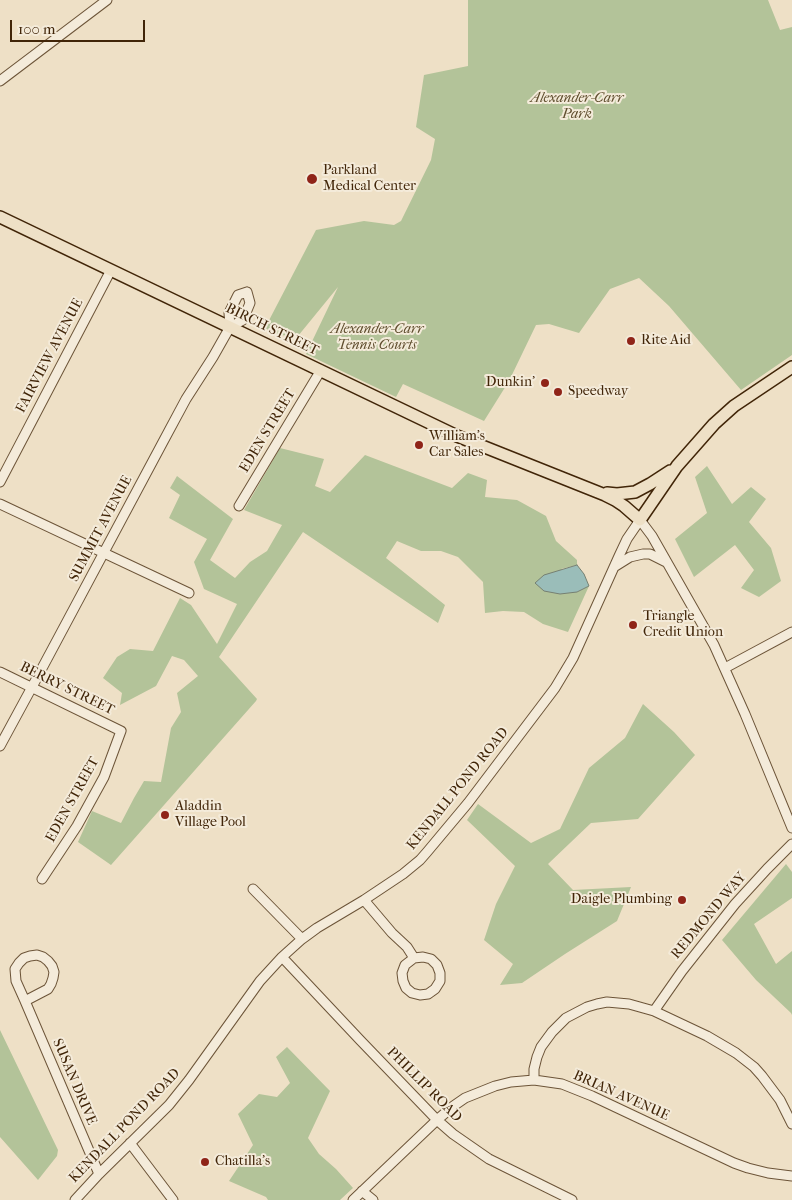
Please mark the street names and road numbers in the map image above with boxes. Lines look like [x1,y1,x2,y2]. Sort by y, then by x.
street label: FAIRVIEW AVENUE [13,296,87,416]
street label: BIRCH STREET [223,300,321,360]
street label: EDEN STREET [236,386,300,476]
street label: SUMMIT AVENUE [66,473,136,585]
street label: BERRY STREET [17,659,117,719]
street label: KENDALL POND ROAD [403,724,513,854]
street label: EDEN STREET [43,755,103,845]
street label: REDMOND WAY [668,869,750,963]
street label: SUSAN DRIVE [48,1036,100,1128]
street label: PHILLIP ROAD [383,1044,465,1126]
street label: KENDALL POND ROAD [66,1065,184,1187]
street label: BRIAN AVENUE [570,1067,672,1125]

